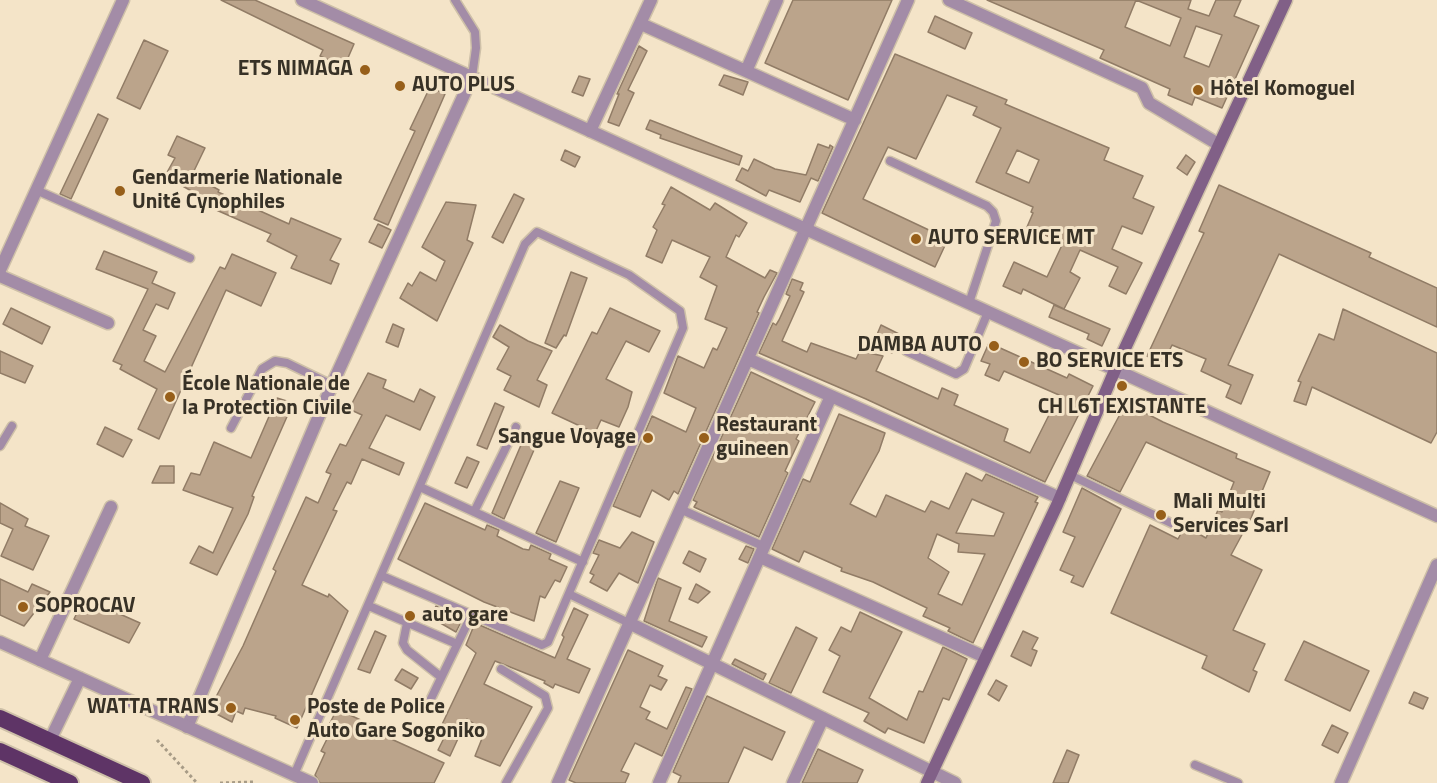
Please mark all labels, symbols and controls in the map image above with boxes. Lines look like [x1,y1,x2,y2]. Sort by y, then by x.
place label: ETS NIMAGA [238,57,353,83]
marker: ETS NIMAGA [358,63,372,77]
place label: AUTO PLUS [412,73,515,99]
place label: Hôtel Komoguel [1210,77,1355,103]
marker: AUTO PLUS [393,79,407,93]
marker: Hôtel Komoguel [1191,83,1205,97]
place label: Gendarmerie Nationale Unité Cynophiles [132,166,342,216]
marker: Gendarmerie Nationale Unité Cynophiles [113,184,127,198]
place label: AUTO SERVICE MT [928,226,1095,252]
marker: AUTO SERVICE MT [909,232,923,246]
place label: DAMBA AUTO [857,333,982,359]
marker: DAMBA AUTO [987,339,1001,353]
place label: BO SERVICE ETS [1036,349,1183,375]
marker: BO SERVICE ETS [1017,355,1031,369]
place label: École Nationale de la Protection Civile [182,372,352,422]
marker: CH L6T EXISTANTE [1115,379,1129,393]
marker: École Nationale de la Protection Civile [163,390,177,404]
place label: CH L6T EXISTANTE [1038,395,1206,421]
place label: Restaurant guineen [716,413,817,463]
place label: Sangue Voyage [498,425,636,451]
marker: Sangue Voyage [641,431,655,445]
marker: Restaurant guineen [697,431,711,445]
place label: Mali Multi Services Sarl [1173,490,1289,540]
marker: Mali Multi Services Sarl [1154,508,1168,522]
place label: SOPROCAV [35,594,135,620]
marker: SOPROCAV [16,600,30,614]
place label: auto gare [422,603,508,629]
marker: auto gare [403,609,417,623]
place label: WATTA TRANS [87,695,219,721]
place label: Poste de Police Auto Gare Sogoniko [307,695,485,745]
marker: WATTA TRANS [224,701,238,715]
marker: Poste de Police Auto Gare Sogoniko [288,713,302,727]

